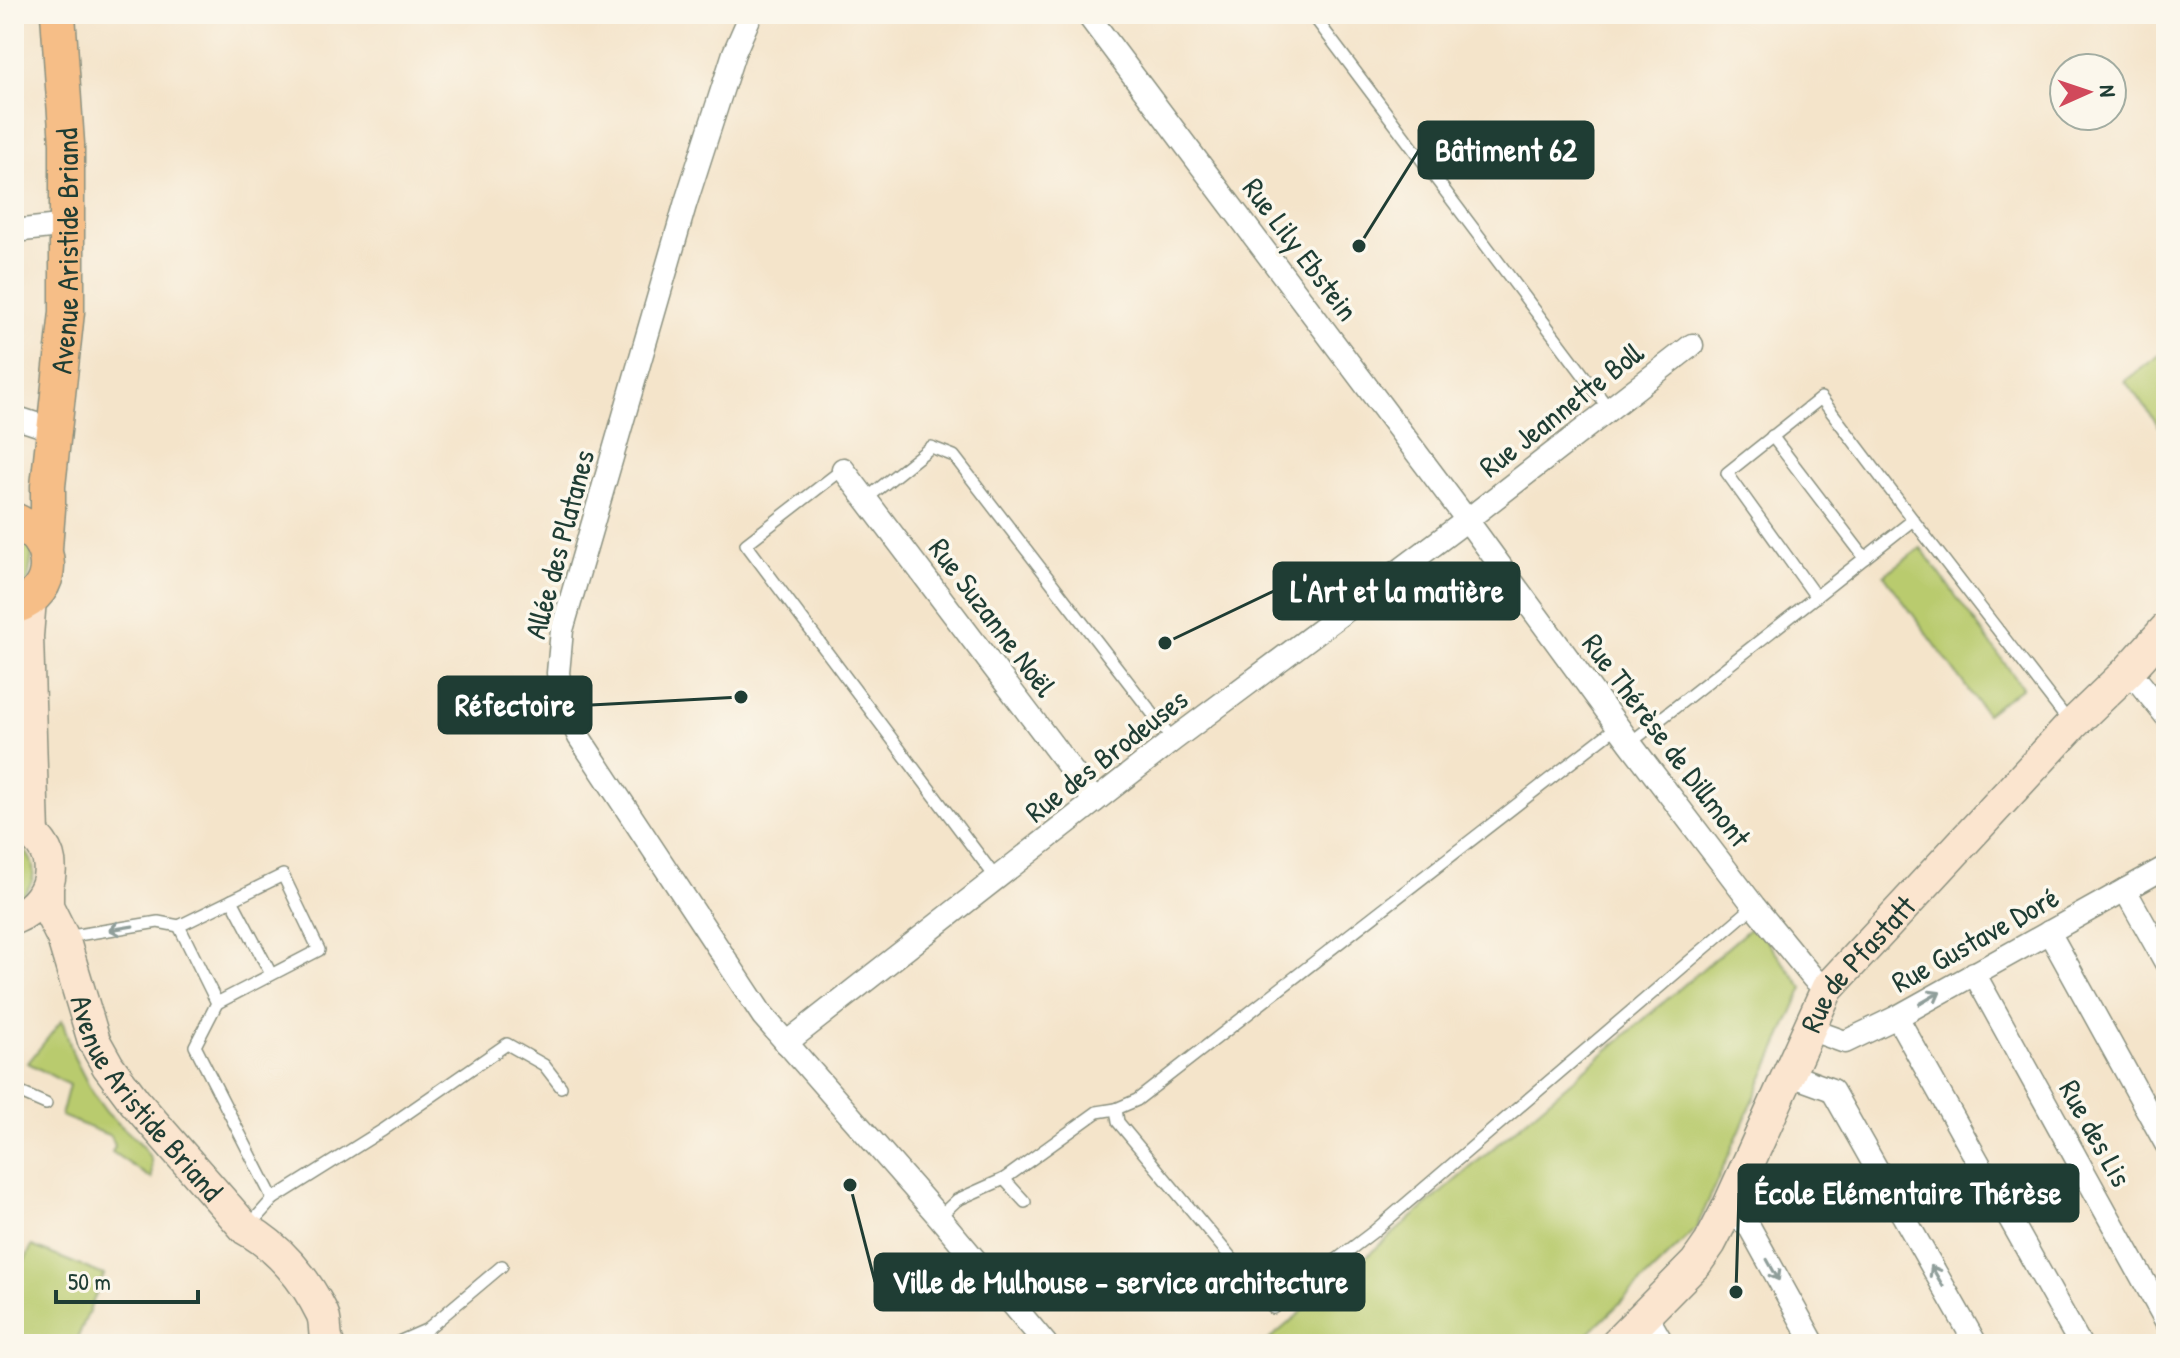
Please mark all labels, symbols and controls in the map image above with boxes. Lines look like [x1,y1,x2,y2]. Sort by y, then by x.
north arrow [2048,52,2128,132]
text: N [2093,84,2123,98]
callout: Bâtiment 62 [1419,122,1593,178]
street label: Avenue Aristide Briand [40,127,87,376]
text: Bâtiment 62 [1435,128,1578,171]
street label: Rue Lily Ebstein [1234,169,1368,329]
street label: Rue Jeannette Boll [1471,332,1652,486]
street label: Allée des Platanes [515,445,603,643]
street label: Rue Suzanne Noël [920,530,1066,704]
callout: L'Art et la matière [1274,563,1519,619]
text: L'Art et la matière [1290,569,1504,612]
street label: Rue Thérèse de Dillmont [1573,625,1761,855]
callout: Réfectoire [439,677,591,733]
street label: Rue des Brodeuses [1016,679,1196,831]
text: Réfectoire [455,683,575,726]
street label: Rue Gustave Doré [1884,877,2066,1001]
street label: Rue de Pfastatt [1790,886,1925,1038]
one-way arrow [109,922,134,937]
street label: Avenue Aristide Briand [61,990,232,1209]
one-way arrow [1918,990,1941,1006]
street label: Rue des Lis [2050,1073,2142,1193]
callout: École Elémentaire Thérèse [1739,1165,2078,1221]
text: École Elémentaire Thérèse [1755,1171,2062,1214]
scale bar [56,1254,198,1304]
callout: Ville de Mulhouse - service architecture [875,1254,1364,1310]
one-way arrow [1766,1258,1782,1282]
text: Ville de Mulhouse - service architecture [892,1260,1349,1303]
text: 50 m [68,1265,111,1297]
one-way arrow [1929,1265,1945,1288]

